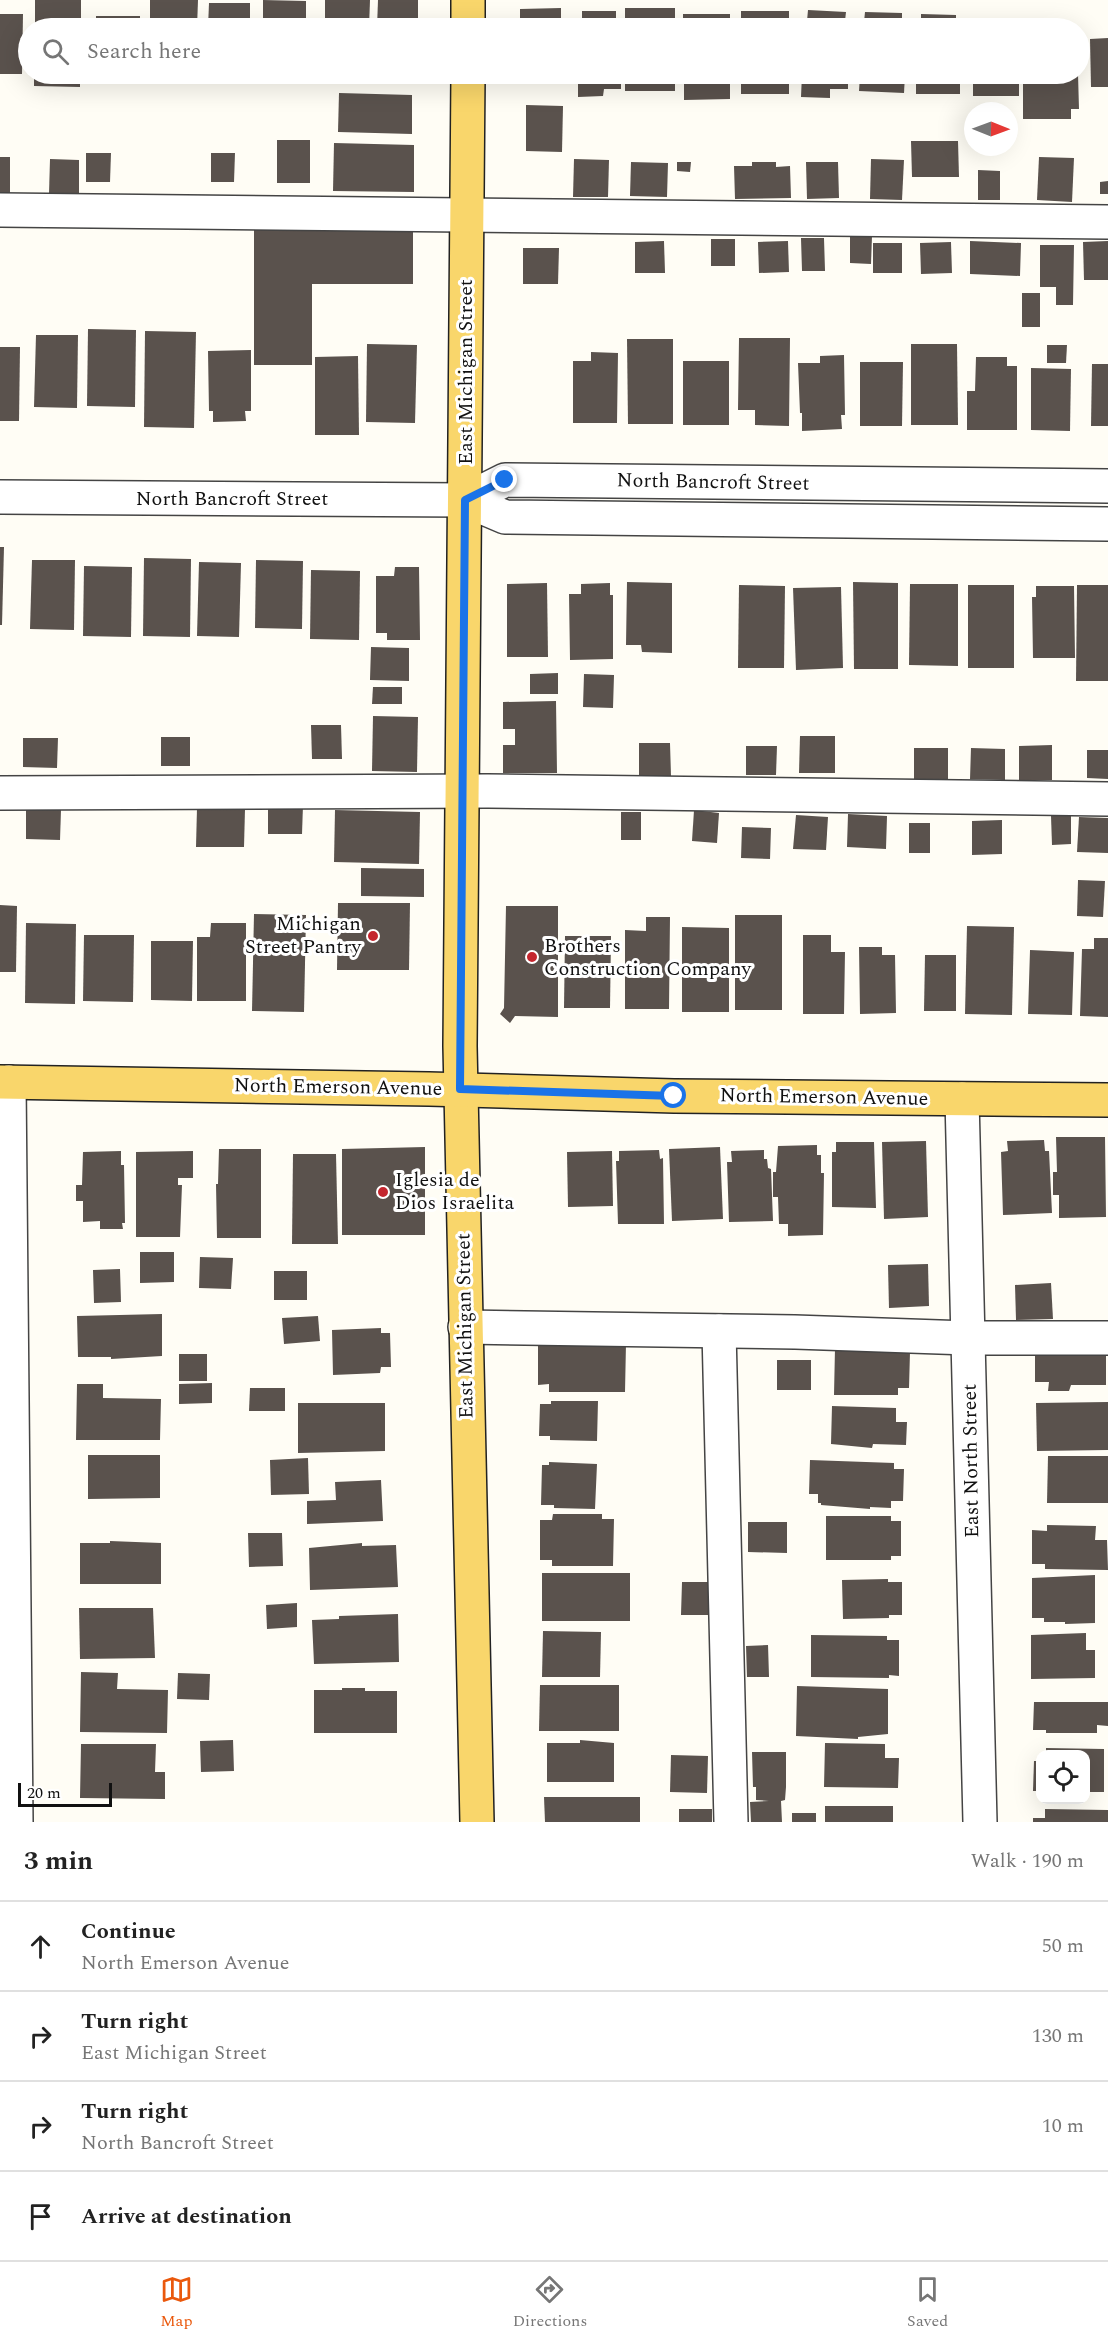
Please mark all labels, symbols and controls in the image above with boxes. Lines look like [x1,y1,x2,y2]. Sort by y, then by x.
search box [18,18,1090,84]
icon: search [39,35,72,68]
text: Search here [87,35,201,68]
north arrow [964,102,1018,156]
street label: East Michigan Street [451,279,481,465]
street label: North Bancroft Street [616,465,810,499]
route end [491,466,517,492]
street label: North Bancroft Street [136,484,328,514]
place label: Michigan Street Pantry [245,909,362,962]
marker: Michigan Street Pantry [366,929,380,943]
place label: Brothers Construction Company [544,931,752,984]
marker: Brothers Construction Company [525,950,539,964]
street label: North Emerson Avenue [234,1070,442,1104]
street label: North Emerson Avenue [720,1080,928,1114]
route start [660,1082,686,1108]
place label: Iglesia de Dios Israelita [395,1165,514,1218]
marker: Iglesia de Dios Israelita [376,1185,390,1199]
street label: East Michigan Street [448,1233,482,1419]
street label: East North Street [955,1384,987,1538]
map controls [1036,1750,1090,1804]
button: locate [1036,1750,1090,1804]
scale bar [18,1780,112,1808]
text: 20 m [27,1781,61,1805]
text: 3 min [24,1841,93,1881]
text: Walk · 190 m [971,1846,1084,1876]
text: Continue [81,1915,176,1948]
icon: ahead [24,1930,57,1963]
text: 50 m [1042,1931,1084,1961]
text: North Emerson Avenue [81,1948,289,1978]
text: Turn right [81,2005,188,2038]
icon: right [24,2020,57,2053]
text: 130 m [1032,2021,1084,2051]
text: East Michigan Street [81,2038,267,2068]
text: Turn right [81,2095,188,2128]
icon: right [24,2110,57,2143]
text: 10 m [1042,2111,1084,2141]
text: North Bancroft Street [81,2128,274,2158]
icon: arrive [24,2200,57,2233]
text: Arrive at destination [81,2200,292,2233]
tab: Map [160,2273,193,2333]
tab: Directions [513,2273,587,2333]
tab: Saved [907,2273,948,2333]

